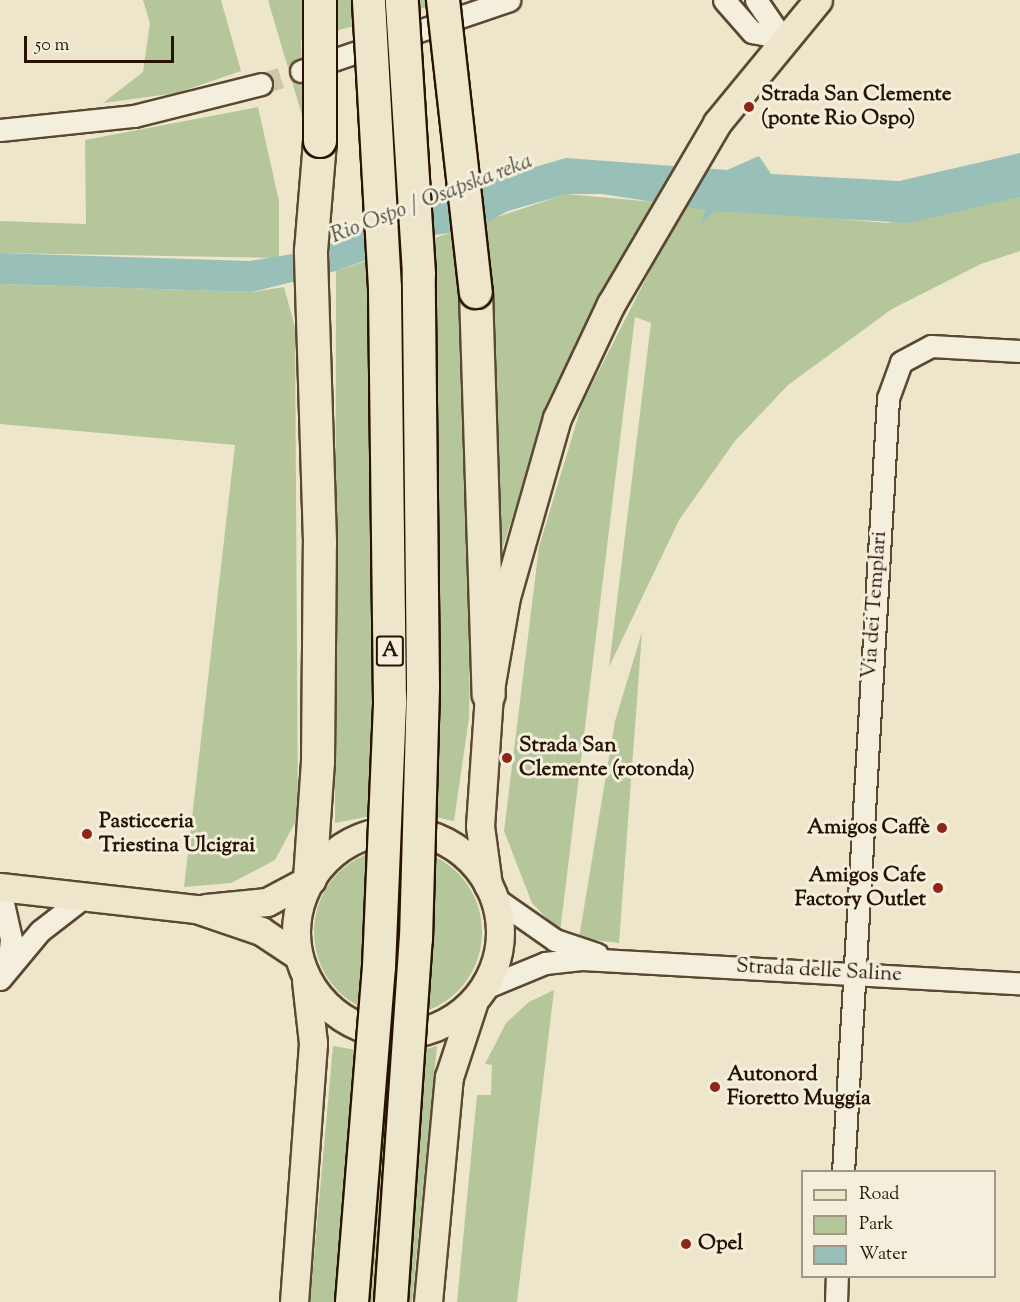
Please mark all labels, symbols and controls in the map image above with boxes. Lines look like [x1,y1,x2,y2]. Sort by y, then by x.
scale bar [27,24,177,62]
text: 50 m [35,33,69,59]
place label: Strada San Clemente (ponte Rio Ospo) [761,82,952,132]
marker: Strada San Clemente (ponte Rio Ospo) [742,100,756,114]
water label: Rio Ospo / Osapska reka [328,149,536,251]
street label: Via dei Templari [857,530,893,680]
road number: A [375,634,405,668]
place label: Strada San Clemente (rotonda) [519,733,695,783]
marker: Strada San Clemente (rotonda) [500,751,514,765]
place label: Pasticceria Triestina Ulcigrai [99,809,255,859]
place label: Amigos Caffè [807,815,930,841]
marker: Amigos Caffè [935,821,949,835]
marker: Pasticceria Triestina Ulcigrai [80,827,94,841]
place label: Amigos Cafe Factory Outlet [795,863,926,913]
marker: Amigos Cafe Factory Outlet [931,881,945,895]
street label: Strada delle Saline [735,954,903,988]
place label: Autonord Fioretto Muggia [727,1062,871,1112]
marker: Autonord Fioretto Muggia [708,1080,722,1094]
legend [801,1170,996,1278]
text: Road [859,1182,899,1208]
text: Park [859,1212,893,1238]
place label: Opel [698,1231,743,1257]
marker: Opel [679,1237,693,1251]
text: Water [859,1242,907,1268]

